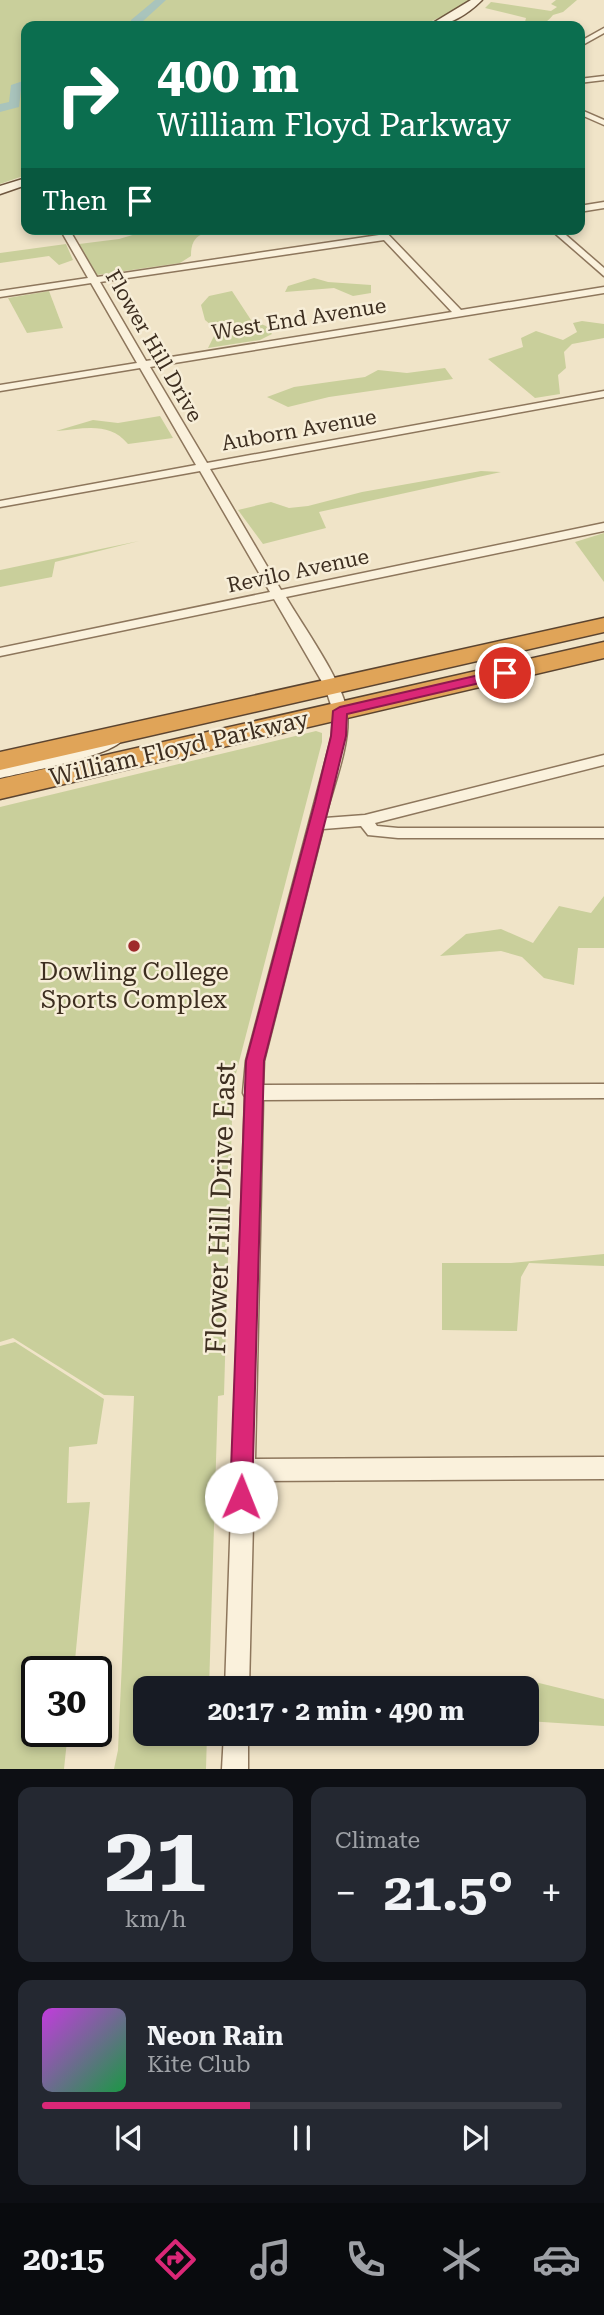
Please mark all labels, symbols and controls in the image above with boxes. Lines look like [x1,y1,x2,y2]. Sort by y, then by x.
text: 400 m [157,47,299,104]
icon: right [42,49,133,140]
text: William Floyd Parkway [157,106,511,144]
icon: arrive [121,182,159,220]
text: Then [42,186,107,216]
street label: Flower Hill Drive [101,266,207,426]
street label: West End Avenue [210,293,388,345]
street label: Auborn Avenue [220,405,378,455]
street label: Revilo Avenue [225,544,371,598]
pin [475,643,535,703]
icon: arrive [486,654,524,692]
street label: William Floyd Parkway [47,704,312,791]
marker: Dowling College Sports Complex [126,938,142,954]
place label: Dowling College Sports Complex [39,958,229,1014]
street label: Flower Hill Drive East [199,1061,242,1355]
position arrow [204,1460,278,1534]
speed limit sign: 30 [21,1656,112,1747]
text: 20:17 · 2 min · 490 m [208,1696,464,1726]
text: 21 [105,1807,206,1913]
text: Climate [335,1827,420,1854]
text: 21.5° [384,1862,513,1923]
text: − [335,1871,356,1915]
text: + [541,1871,562,1915]
text: km/h [125,1906,186,1933]
text: Neon Rain [147,2021,283,2051]
text: Kite Club [147,2051,251,2078]
icon: previous [110,2119,148,2157]
icon: pause [283,2119,321,2157]
icon: next [456,2119,494,2157]
icon: directions [151,2235,200,2284]
icon: music [246,2235,295,2284]
icon: phone [341,2235,390,2284]
icon: climate [437,2235,486,2284]
icon: car [532,2235,581,2284]
text: 20:15 [23,2240,105,2278]

